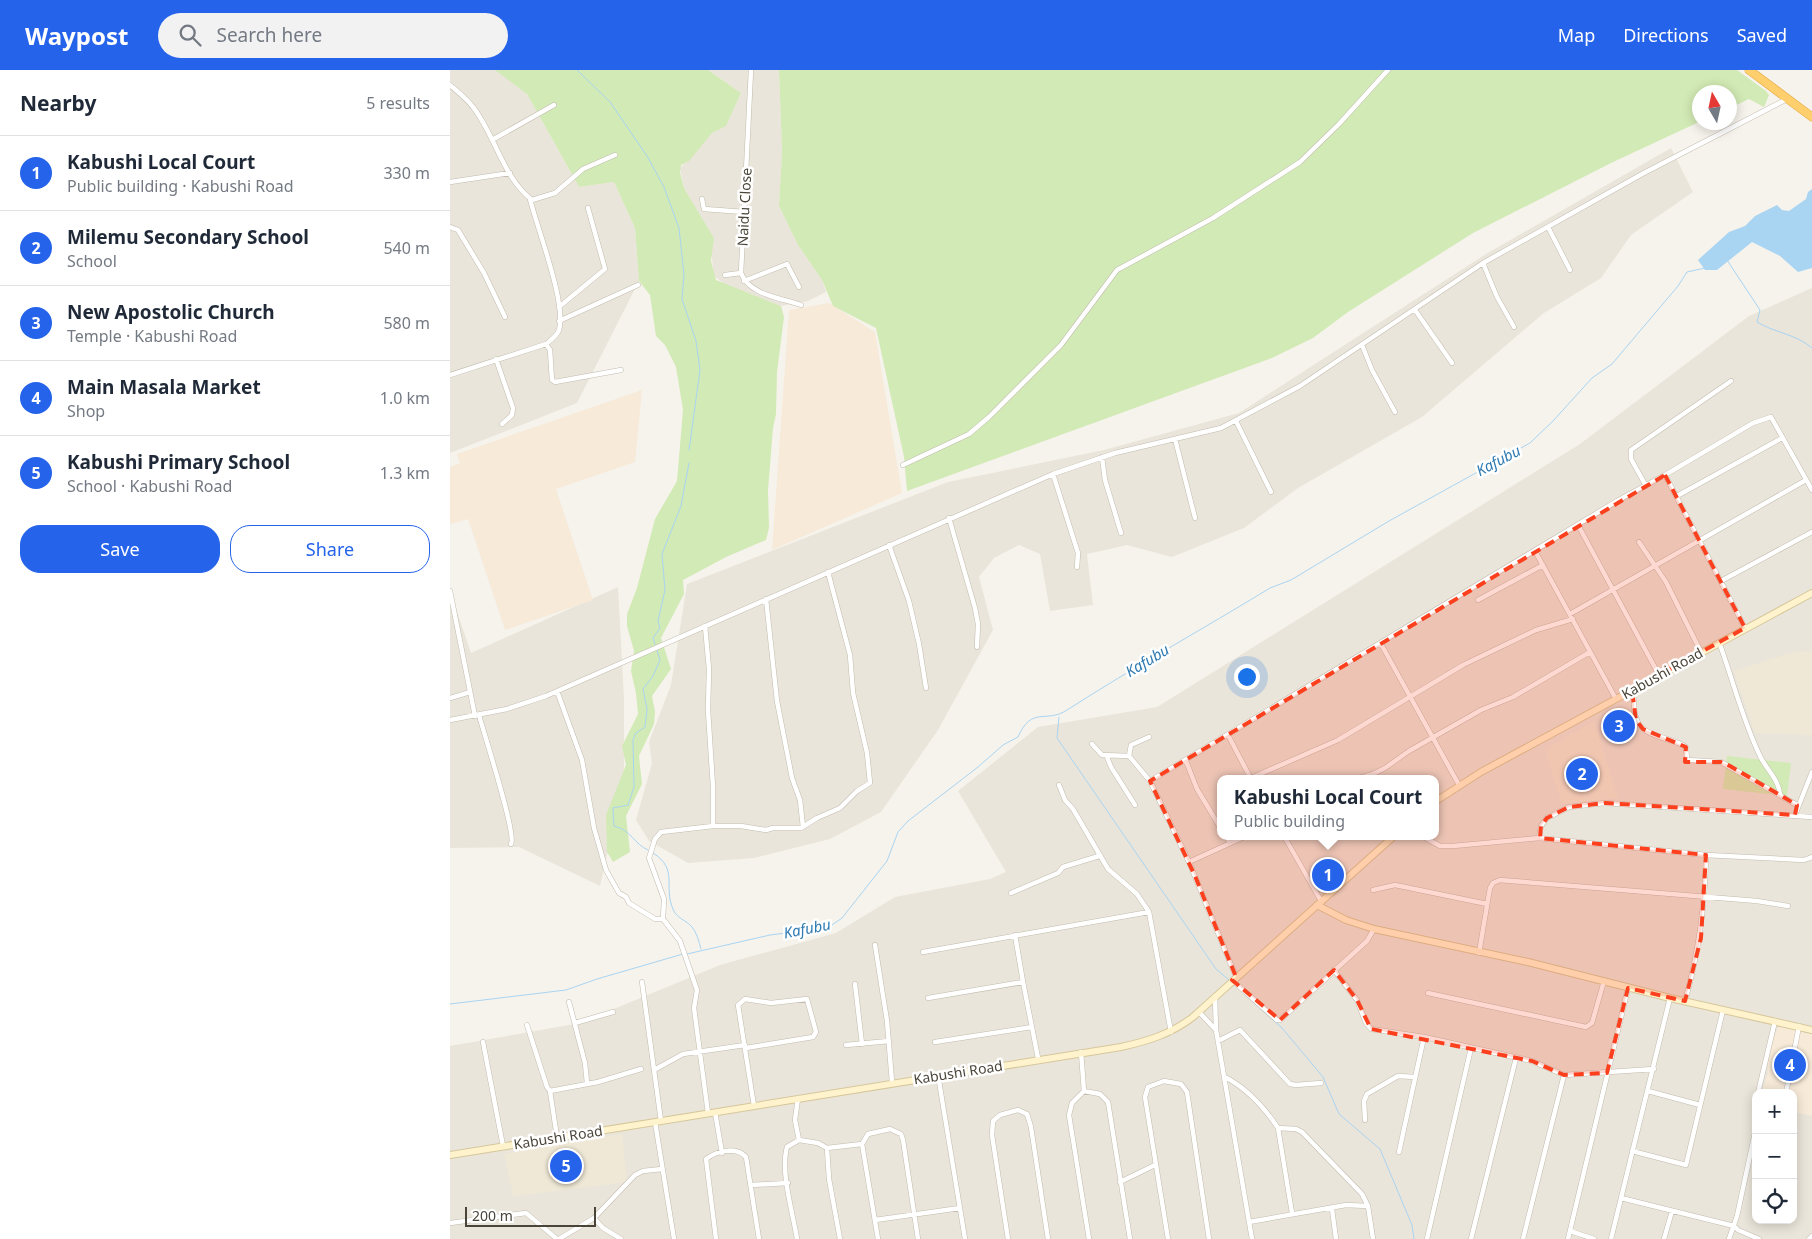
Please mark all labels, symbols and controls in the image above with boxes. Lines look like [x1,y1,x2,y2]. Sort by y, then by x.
search box [158,13,508,58]
text: Waypost [25,19,128,52]
icon: search [176,21,204,49]
text: Search here [216,22,322,48]
text: Map [1558,23,1595,47]
text: Directions [1623,23,1709,47]
text: Saved [1737,23,1787,47]
north arrow [1692,85,1737,130]
text: Nearby [20,89,96,117]
text: 5 results [366,92,430,114]
text: Kabushi Local Court [67,149,255,175]
text: 1 [31,162,41,184]
text: 330 m [383,162,430,184]
street label: Naidu Close [732,167,756,247]
text: Public building · Kabushi Road [67,175,294,197]
text: Milemu Secondary School [67,224,309,250]
text: 2 [31,237,41,259]
text: 540 m [383,237,430,259]
text: School [67,250,117,272]
text: New Apostolic Church [67,299,275,325]
text: 3 [31,312,41,334]
text: 580 m [383,312,430,334]
text: Temple · Kabushi Road [67,325,237,347]
text: Main Masala Market [67,374,261,400]
text: 4 [31,387,41,409]
text: 1.0 km [380,387,430,409]
text: Shop [67,400,105,422]
water label: Kafubu [1472,440,1524,480]
text: Kabushi Primary School [67,449,290,475]
text: 5 [31,462,41,484]
text: 1.3 km [380,462,430,484]
text: School · Kabushi Road [67,475,232,497]
button: Save [20,525,220,573]
button: Share [230,525,430,573]
water label: Kafubu [1121,639,1173,681]
street label: Kabushi Road [1618,643,1706,703]
your location [1234,664,1260,690]
pin: 3 [1603,707,1635,745]
pin: 2 [1566,755,1598,793]
popup [1217,775,1439,840]
text: Kabushi Local Court [1234,784,1422,810]
text: Public building [1234,810,1345,832]
pin: 1 [1312,856,1344,894]
water label: Kafubu [782,914,833,942]
pin: 4 [1774,1046,1806,1084]
street label: Kabushi Road [912,1056,1004,1088]
map controls [1752,1089,1797,1224]
button: + [1752,1089,1797,1134]
street label: Kabushi Road [512,1121,604,1153]
button: − [1752,1134,1797,1179]
pin: 5 [550,1147,582,1185]
button: locate [1752,1179,1797,1224]
scale bar [465,1204,596,1227]
text: 200 m [472,1206,513,1225]

